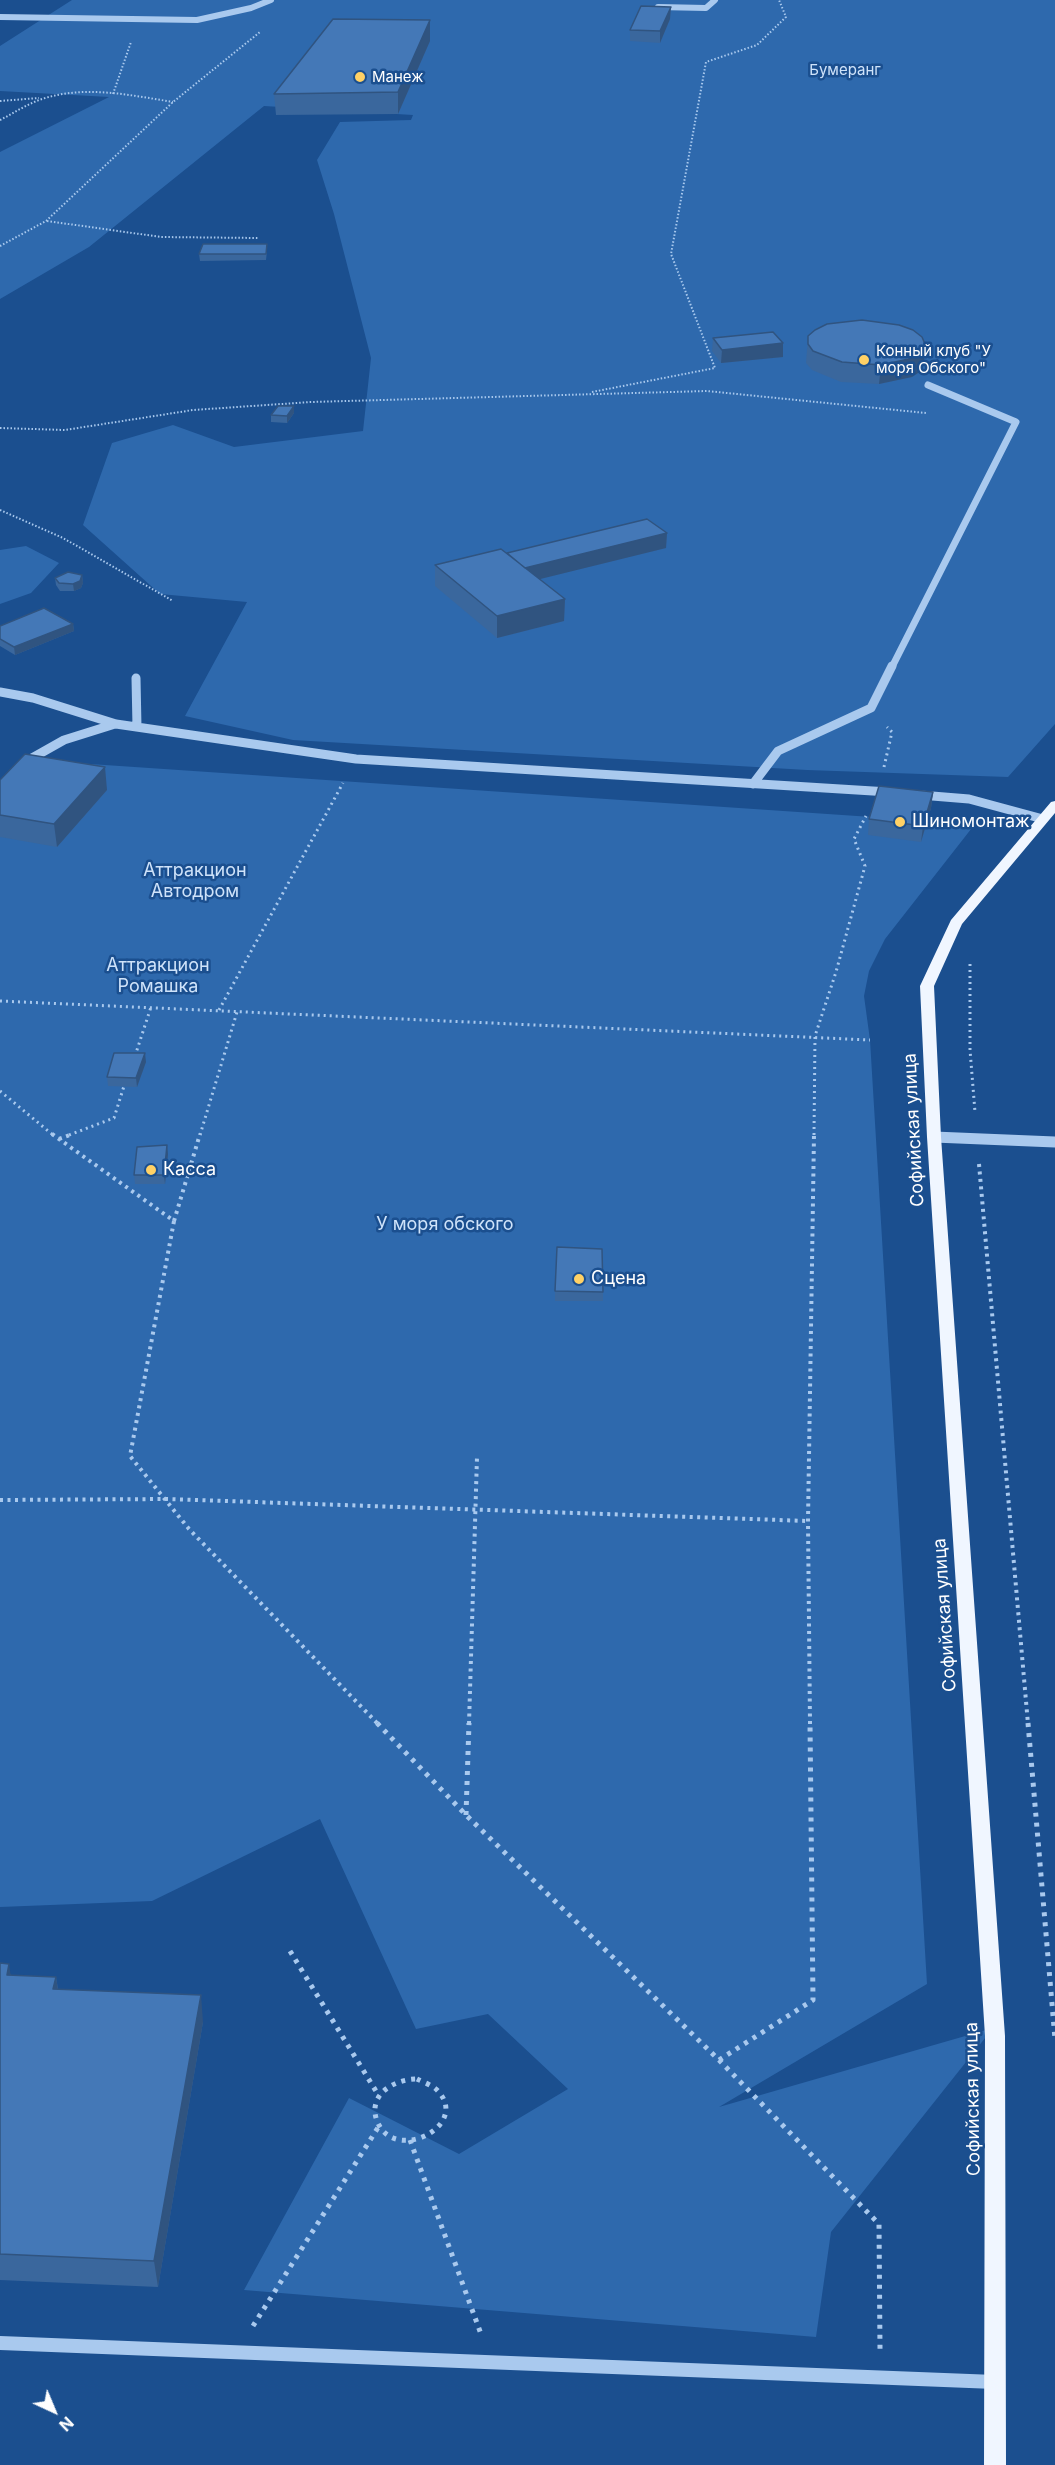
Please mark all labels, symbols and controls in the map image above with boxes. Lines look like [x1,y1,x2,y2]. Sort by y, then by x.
park label: Бумеранг [809,61,881,79]
place label: Манеж [372,68,423,86]
marker: Манеж [353,70,367,84]
place label: Конный клуб "У моря Обского" [876,342,991,377]
marker: Конный клуб "У моря Обского" [857,353,871,367]
place label: Шиномонтаж [912,811,1030,833]
marker: Шиномонтаж [893,815,907,829]
park label: Аттракцион Автодром [143,860,247,902]
park label: Аттракцион Ромашка [106,955,210,998]
street label: Софийская улица [899,1053,929,1207]
place label: Касса [163,1159,216,1181]
marker: Касса [144,1163,158,1177]
park label: У моря обского [376,1214,514,1236]
place label: Сцена [591,1268,646,1290]
marker: Сцена [572,1272,586,1286]
street label: Софийская улица [929,1537,961,1693]
street label: Софийская улица [961,2022,985,2176]
north arrow [24,2381,84,2441]
text: N [55,2413,78,2435]

